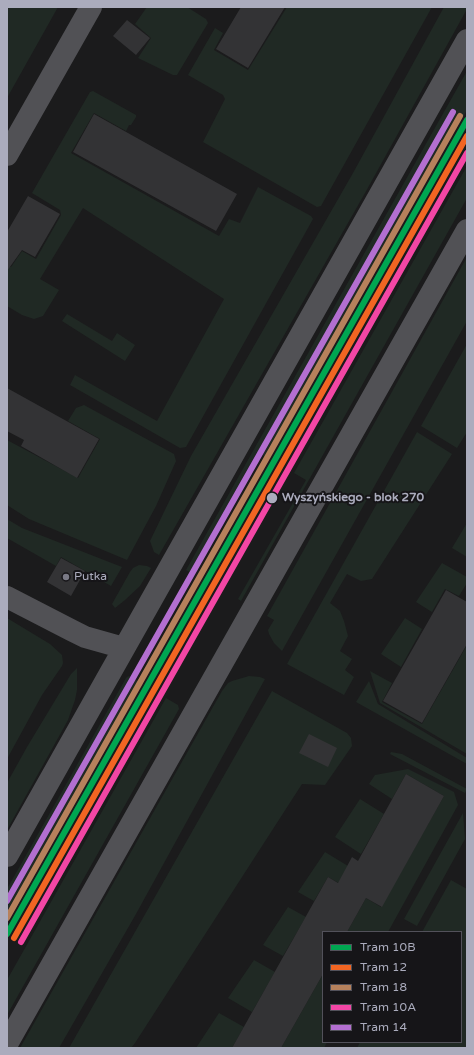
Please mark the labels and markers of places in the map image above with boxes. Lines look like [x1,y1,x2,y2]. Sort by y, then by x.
marker: Wyszyńskiego - blok 270 [265,491,279,505]
place label: Wyszyńskiego - blok 270 [282,491,424,505]
place label: Putka [74,570,107,584]
marker: Putka [61,572,71,582]

